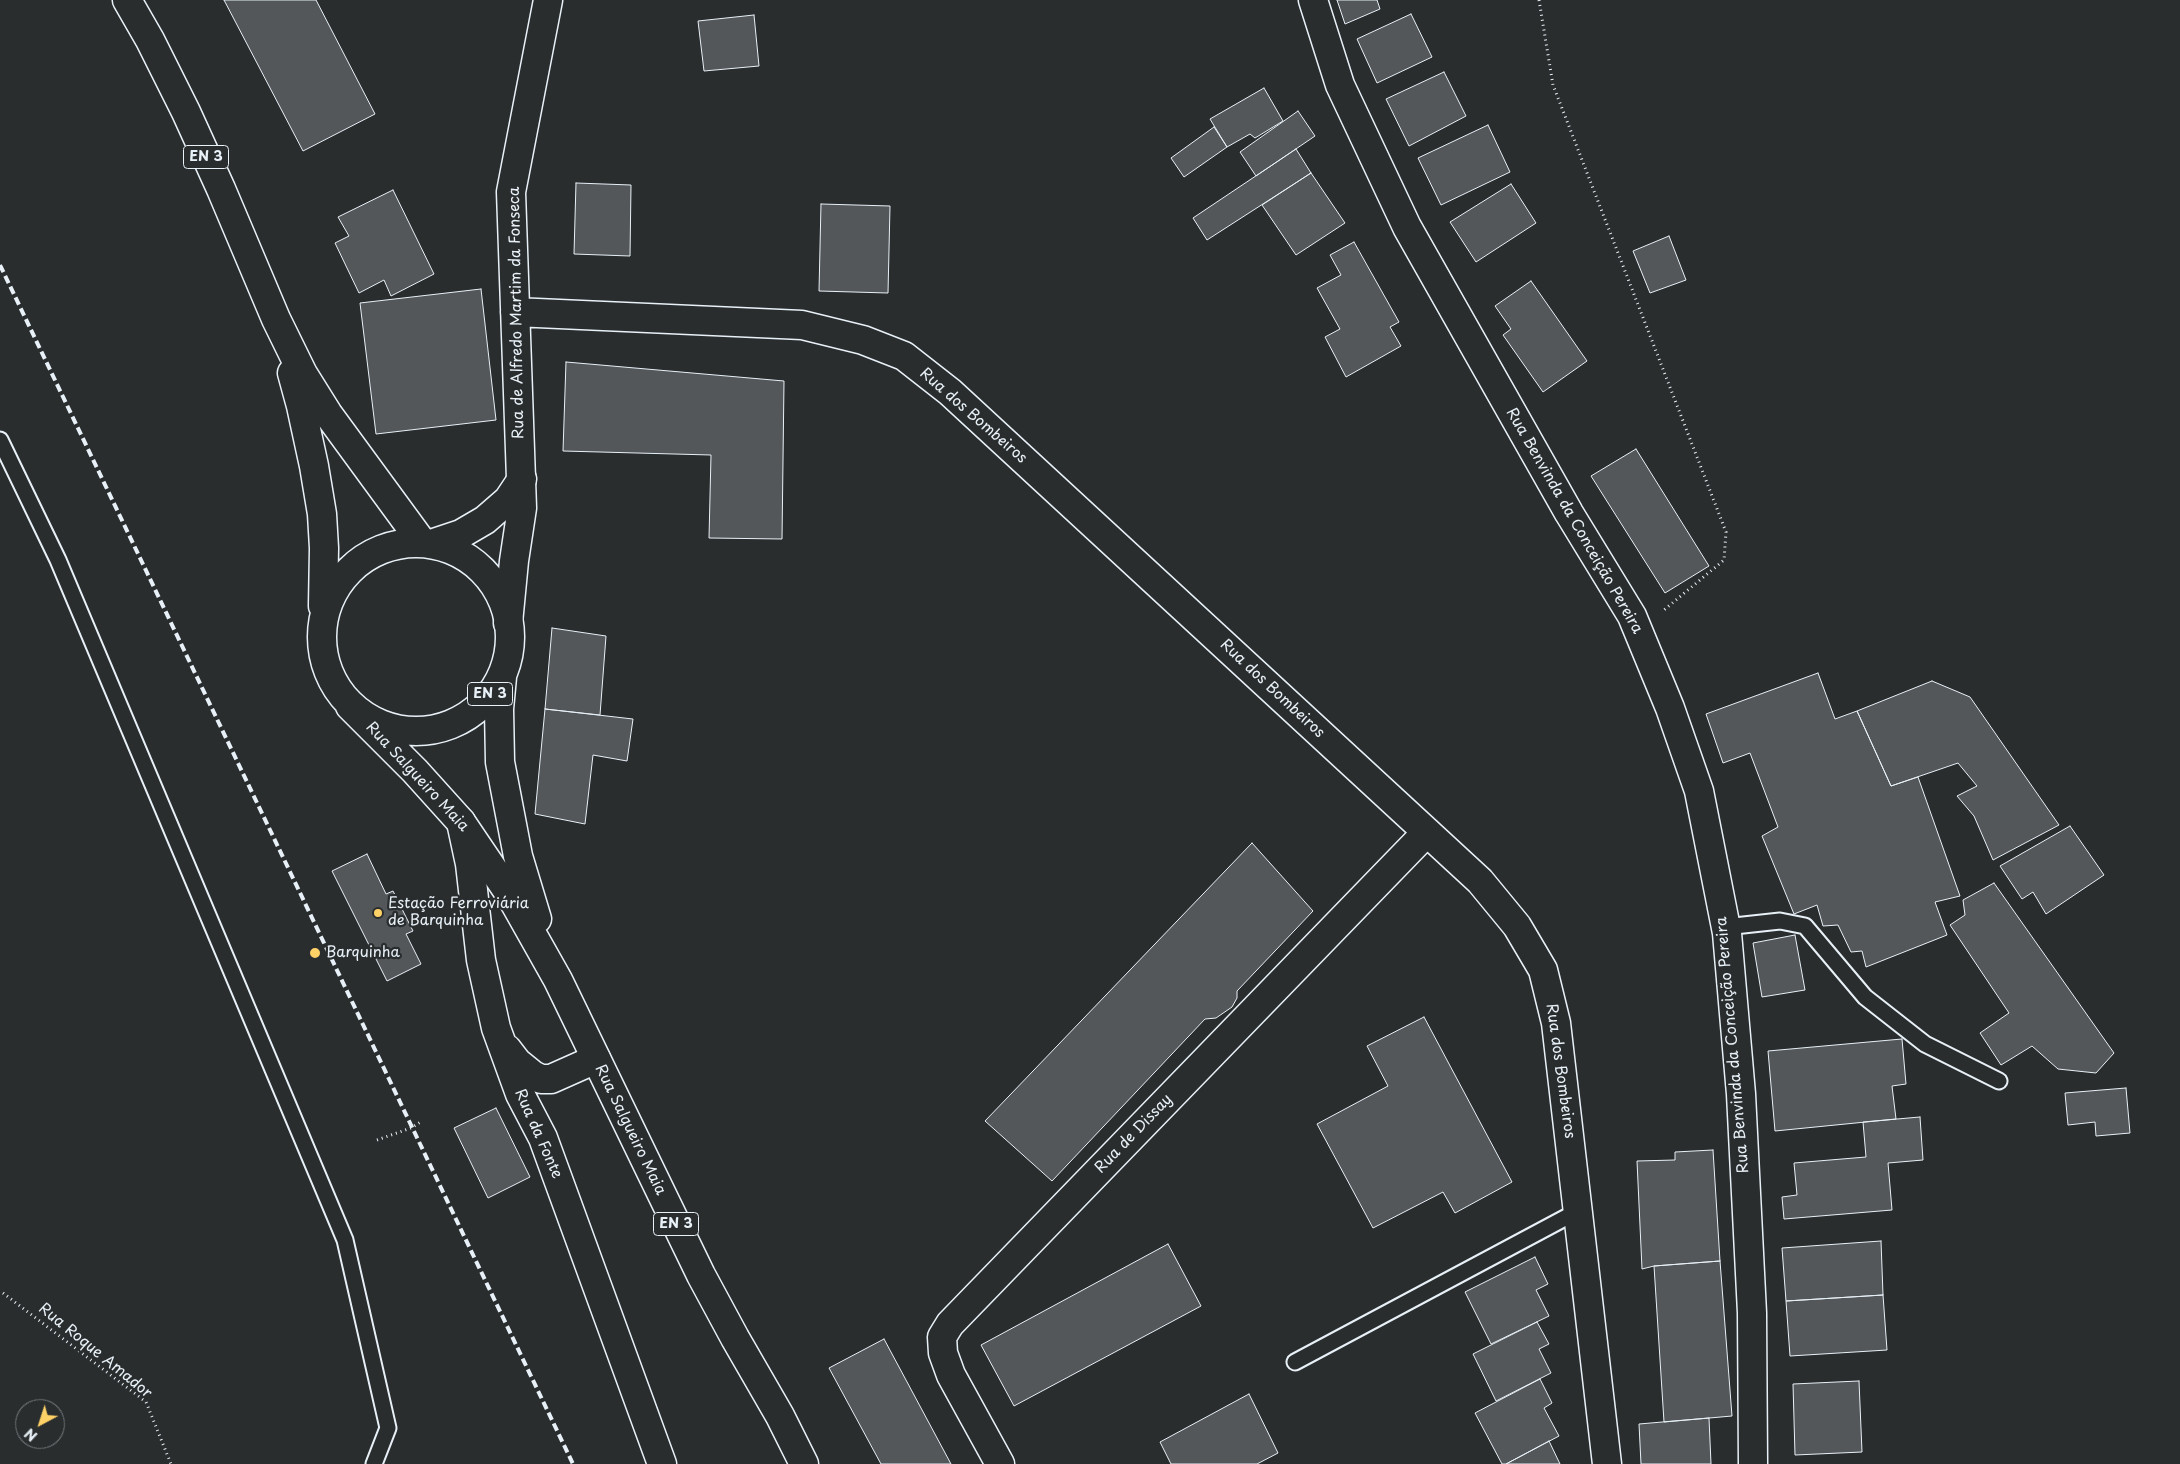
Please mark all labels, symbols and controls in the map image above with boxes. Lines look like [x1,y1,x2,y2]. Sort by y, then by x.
road number: EN 3 [184,146,228,168]
street label: Rua de Alfredo Martim da Fonseca [506,187,528,439]
street label: Rua dos Bombeiros [916,365,1030,467]
street label: Rua Benvinda da Conceição Pereira [1502,405,1646,637]
street label: Rua dos Bombeiros [1216,636,1328,742]
road number: EN 3 [468,682,512,706]
street label: Rua Salgueiro Maia [362,719,472,835]
place label: Estação Ferroviária de Barquinha [388,895,529,930]
marker: Estação Ferroviária de Barquinha [372,907,384,919]
street label: Rua Benvinda da Conceição Pereira [1713,916,1753,1174]
place label: Barquinha [326,944,400,962]
marker: Barquinha [308,946,322,960]
street label: Rua dos Bombeiros [1542,1002,1578,1140]
street label: Rua Salgueiro Maia [591,1062,669,1198]
street label: Rua da Fonte [510,1087,566,1181]
street label: Rua de Dissay [1092,1091,1176,1177]
road number: EN 3 [654,1212,698,1236]
street label: Rua Roque Amador [35,1300,155,1402]
north arrow [15,1399,65,1449]
text: N [20,1423,42,1447]

